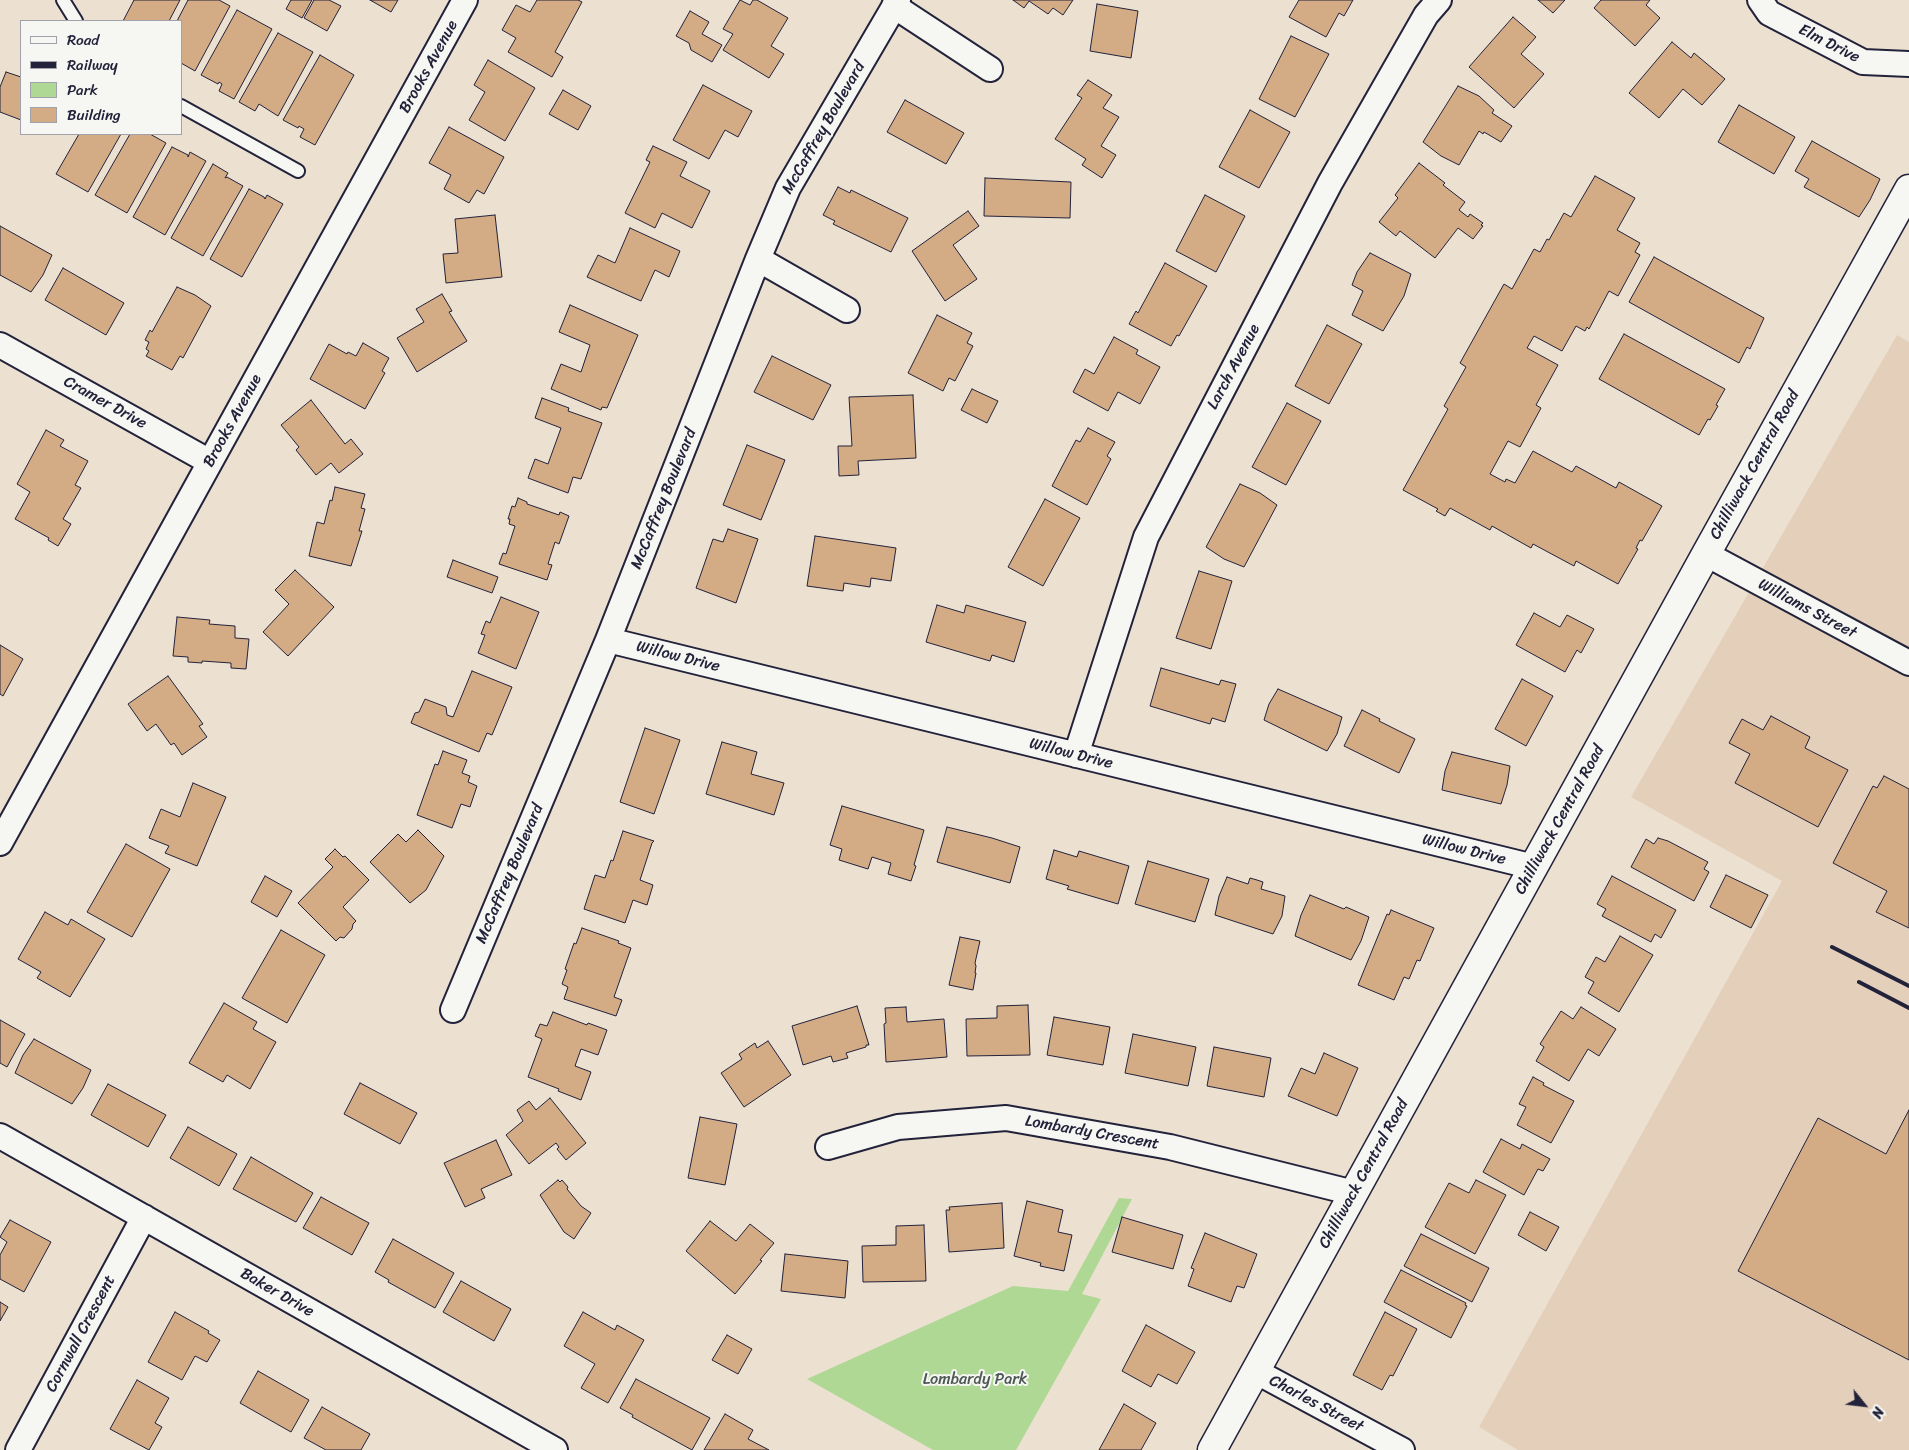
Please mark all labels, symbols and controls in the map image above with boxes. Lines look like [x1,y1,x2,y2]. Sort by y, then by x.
street label: Brooks Avenue [396,17,462,117]
legend [20,20,182,135]
street label: Elm Drive [1795,20,1863,68]
text: Road [67,27,99,53]
text: Railway [67,52,118,78]
street label: McCaffrey Boulevard [778,58,870,198]
text: Park [67,77,98,103]
text: Building [67,102,121,128]
street label: Larch Avenue [1204,321,1264,413]
street label: Brooks Avenue [200,371,266,471]
street label: Cramer Drive [60,372,150,434]
street label: Chilliwack Central Road [1706,387,1804,543]
street label: McCaffrey Boulevard [627,426,701,572]
street label: Williams Street [1755,575,1859,643]
street label: Willow Drive [634,637,722,677]
street label: Willow Drive [1027,734,1115,774]
street label: Chilliwack Central Road [1511,742,1609,898]
street label: McCaffrey Boulevard [472,801,548,947]
street label: Willow Drive [1420,830,1508,870]
street label: Chilliwack Central Road [1315,1096,1413,1252]
street label: Lombardy Crescent [1023,1112,1161,1154]
street label: Baker Drive [237,1264,317,1322]
street label: Cornwall Crescent [42,1272,120,1396]
park label: Lombardy Park [923,1370,1027,1390]
street label: Charles Street [1266,1371,1366,1437]
north arrow [1839,1380,1889,1430]
text: N [1864,1402,1891,1423]

